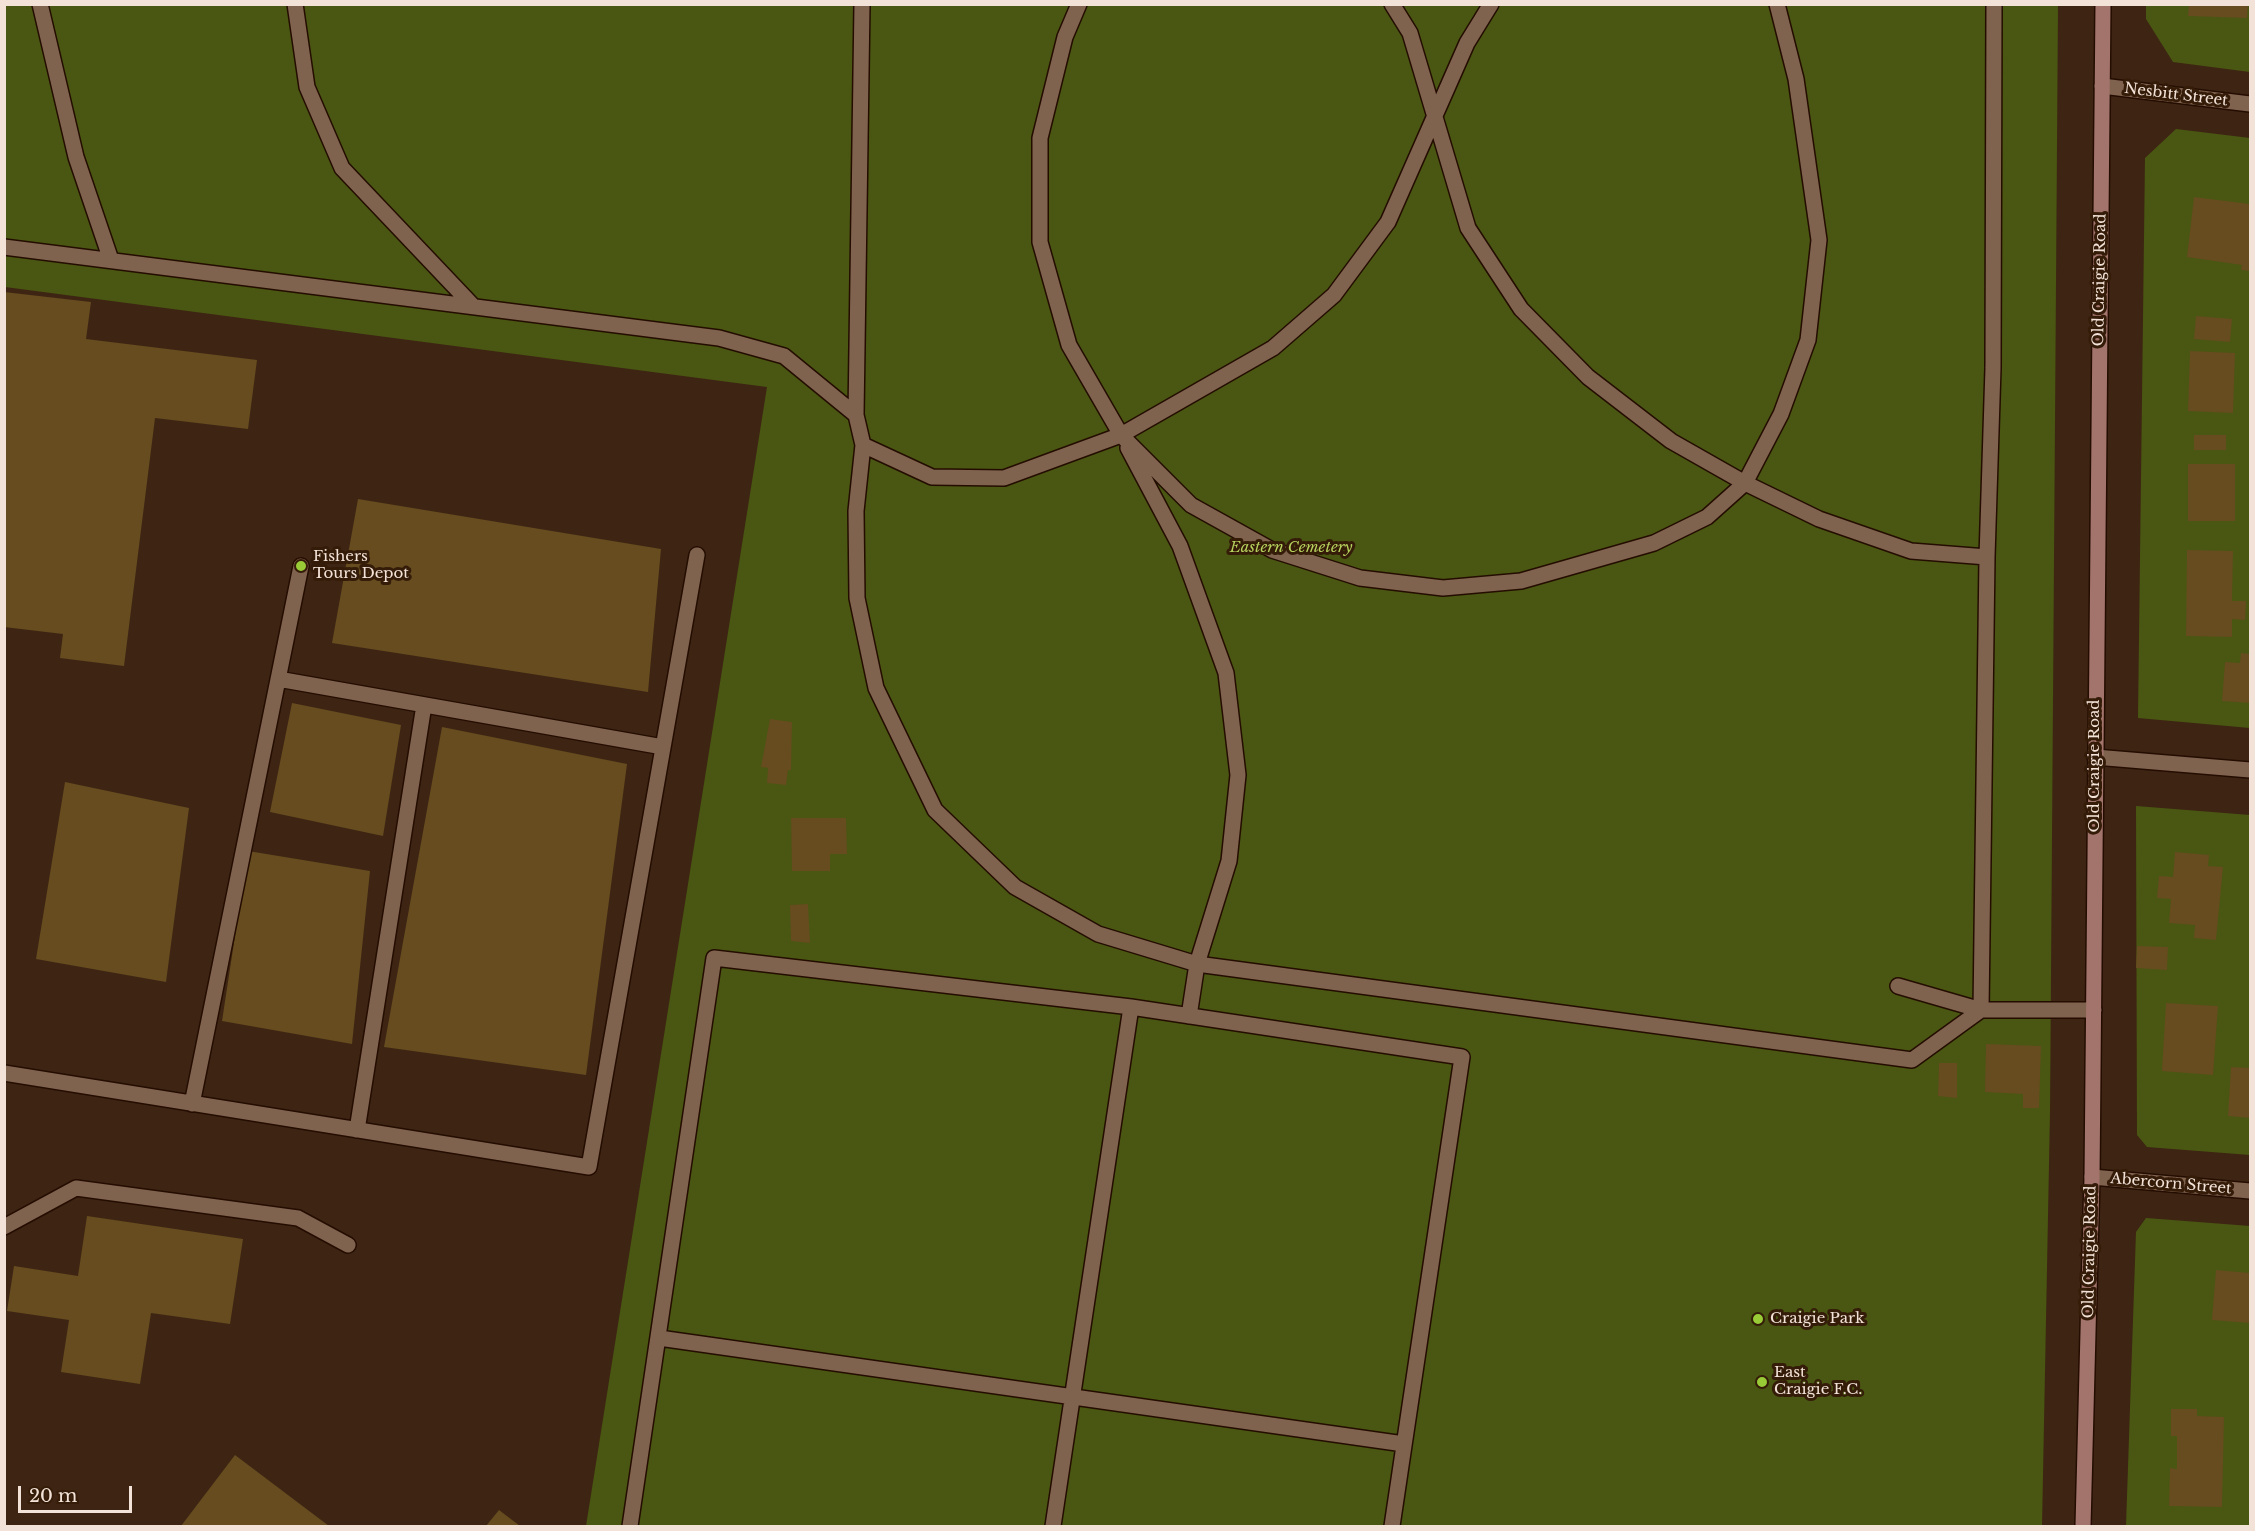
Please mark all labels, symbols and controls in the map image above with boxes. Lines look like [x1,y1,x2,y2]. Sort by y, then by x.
street label: Nesbitt Street [2123,80,2229,110]
street label: Old Craigie Road [2090,213,2110,347]
park label: Eastern Cemetery [1230,539,1352,557]
place label: Fishers Tours Depot [313,548,409,583]
marker: Fishers Tours Depot [294,559,308,573]
street label: Old Craigie Road [2086,700,2104,832]
street label: Abercorn Street [2110,1170,2232,1198]
street label: Old Craigie Road [2080,1185,2100,1319]
place label: Craigie Park [1770,1310,1864,1328]
marker: Craigie Park [1751,1312,1765,1326]
place label: East Craigie F.C. [1774,1364,1862,1399]
marker: East Craigie F.C. [1755,1375,1769,1389]
scale bar [21,1474,135,1512]
text: 20 m [29,1485,77,1507]

